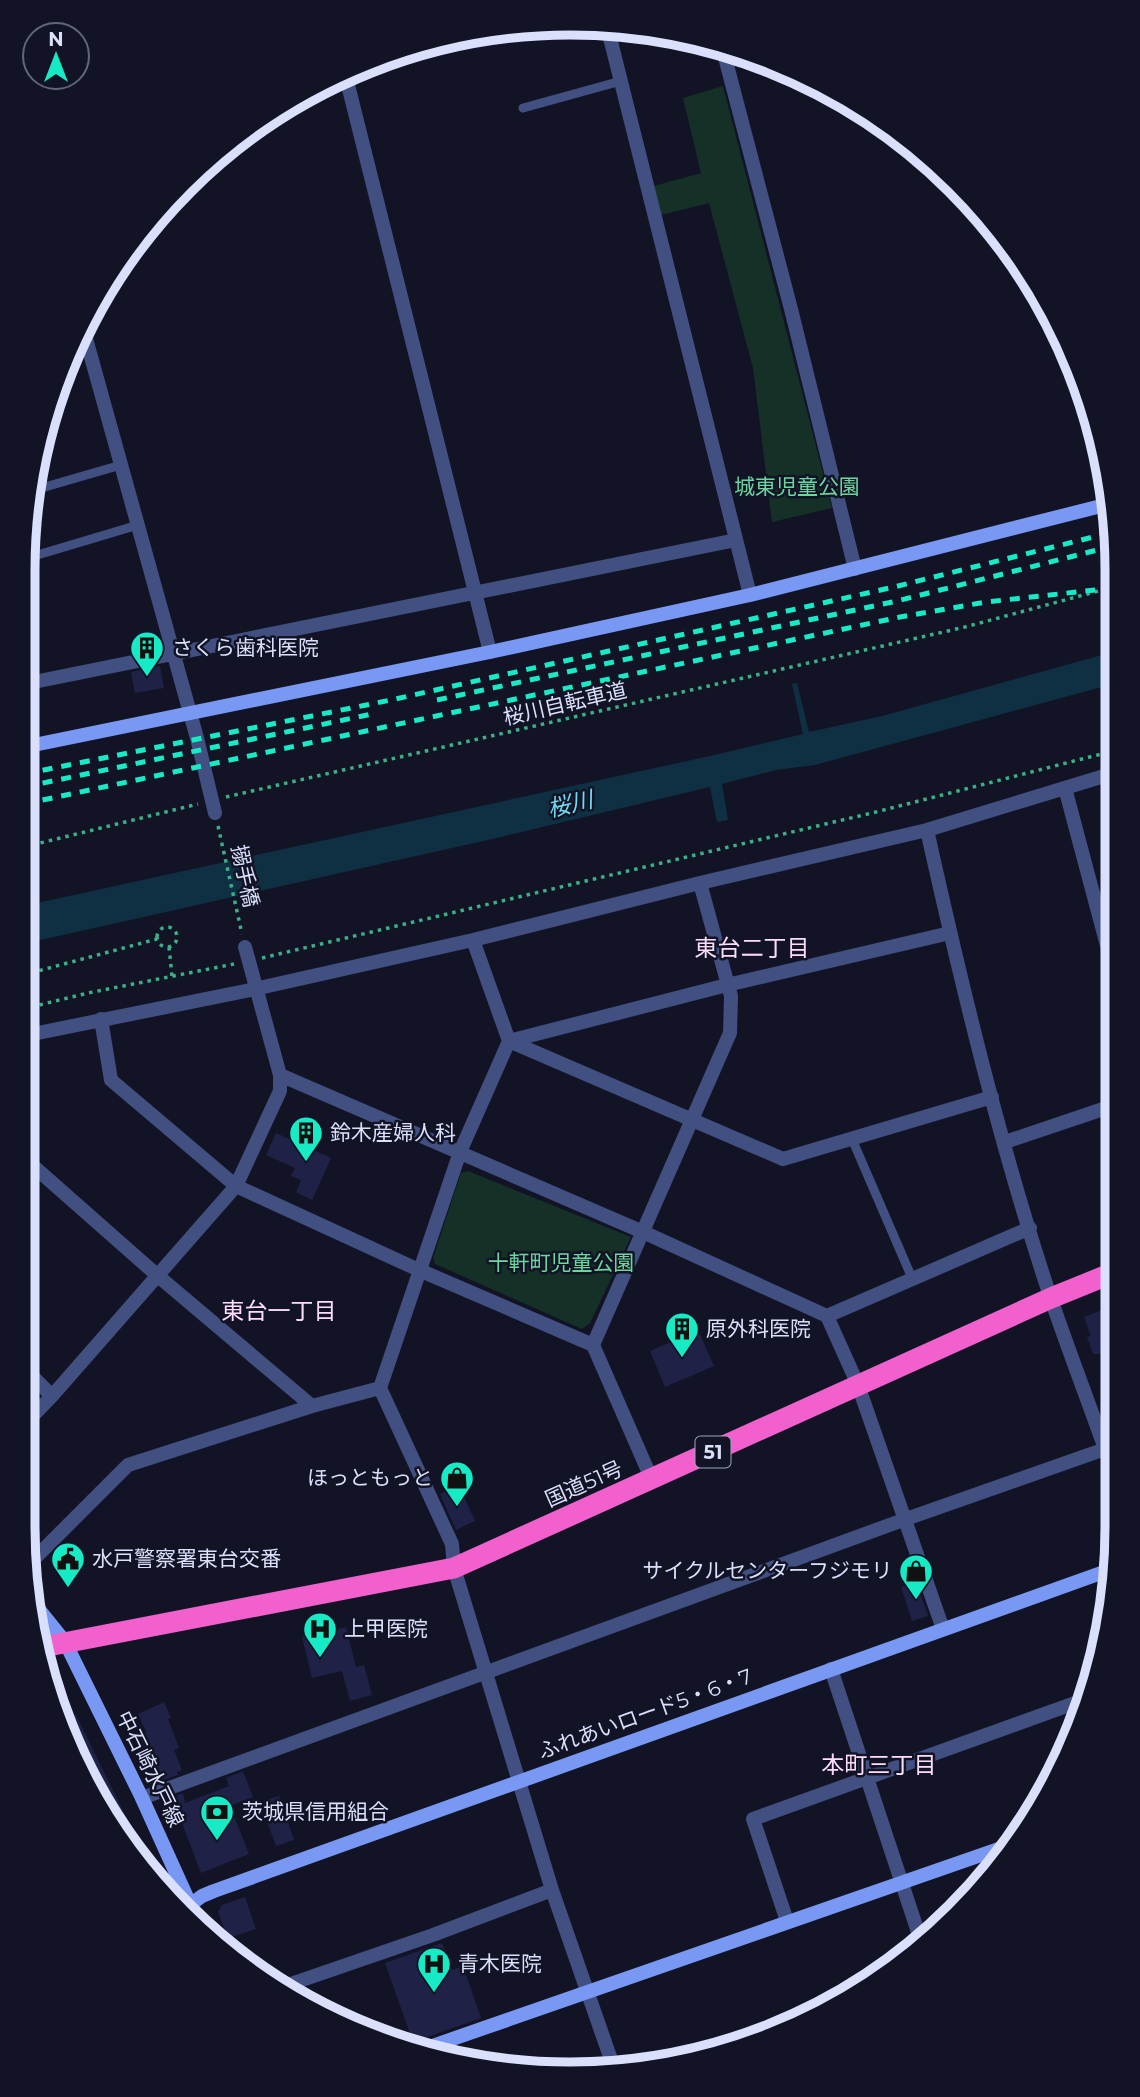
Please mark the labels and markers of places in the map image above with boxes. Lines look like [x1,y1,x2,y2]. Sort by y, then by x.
building icon: さくら歯科医院 [128,629,166,678]
place label: さくら歯科医院 [172,635,319,660]
building icon: 鈴木産婦人科 [287,1114,325,1163]
place label: 鈴木産婦人科 [330,1120,456,1145]
building icon: 原外科医院 [663,1310,701,1359]
place label: 原外科医院 [706,1316,811,1341]
shop icon: ほっともっと [438,1459,476,1508]
place label: ほっともっと [307,1465,433,1490]
public building icon: 水戸警察署東台交番 [49,1540,87,1589]
place label: 水戸警察署東台交番 [92,1546,281,1571]
shop icon: サイクルセンターフジモリ [897,1552,935,1601]
place label: サイクルセンターフジモリ [642,1558,892,1583]
hospital icon: 上甲医院 [301,1610,339,1659]
place label: 上甲医院 [344,1616,428,1641]
bank icon: 茨城県信用組合 [198,1793,236,1842]
place label: 茨城県信用組合 [242,1799,389,1824]
hospital icon: 青木医院 [415,1945,453,1994]
place label: 青木医院 [458,1951,542,1976]

